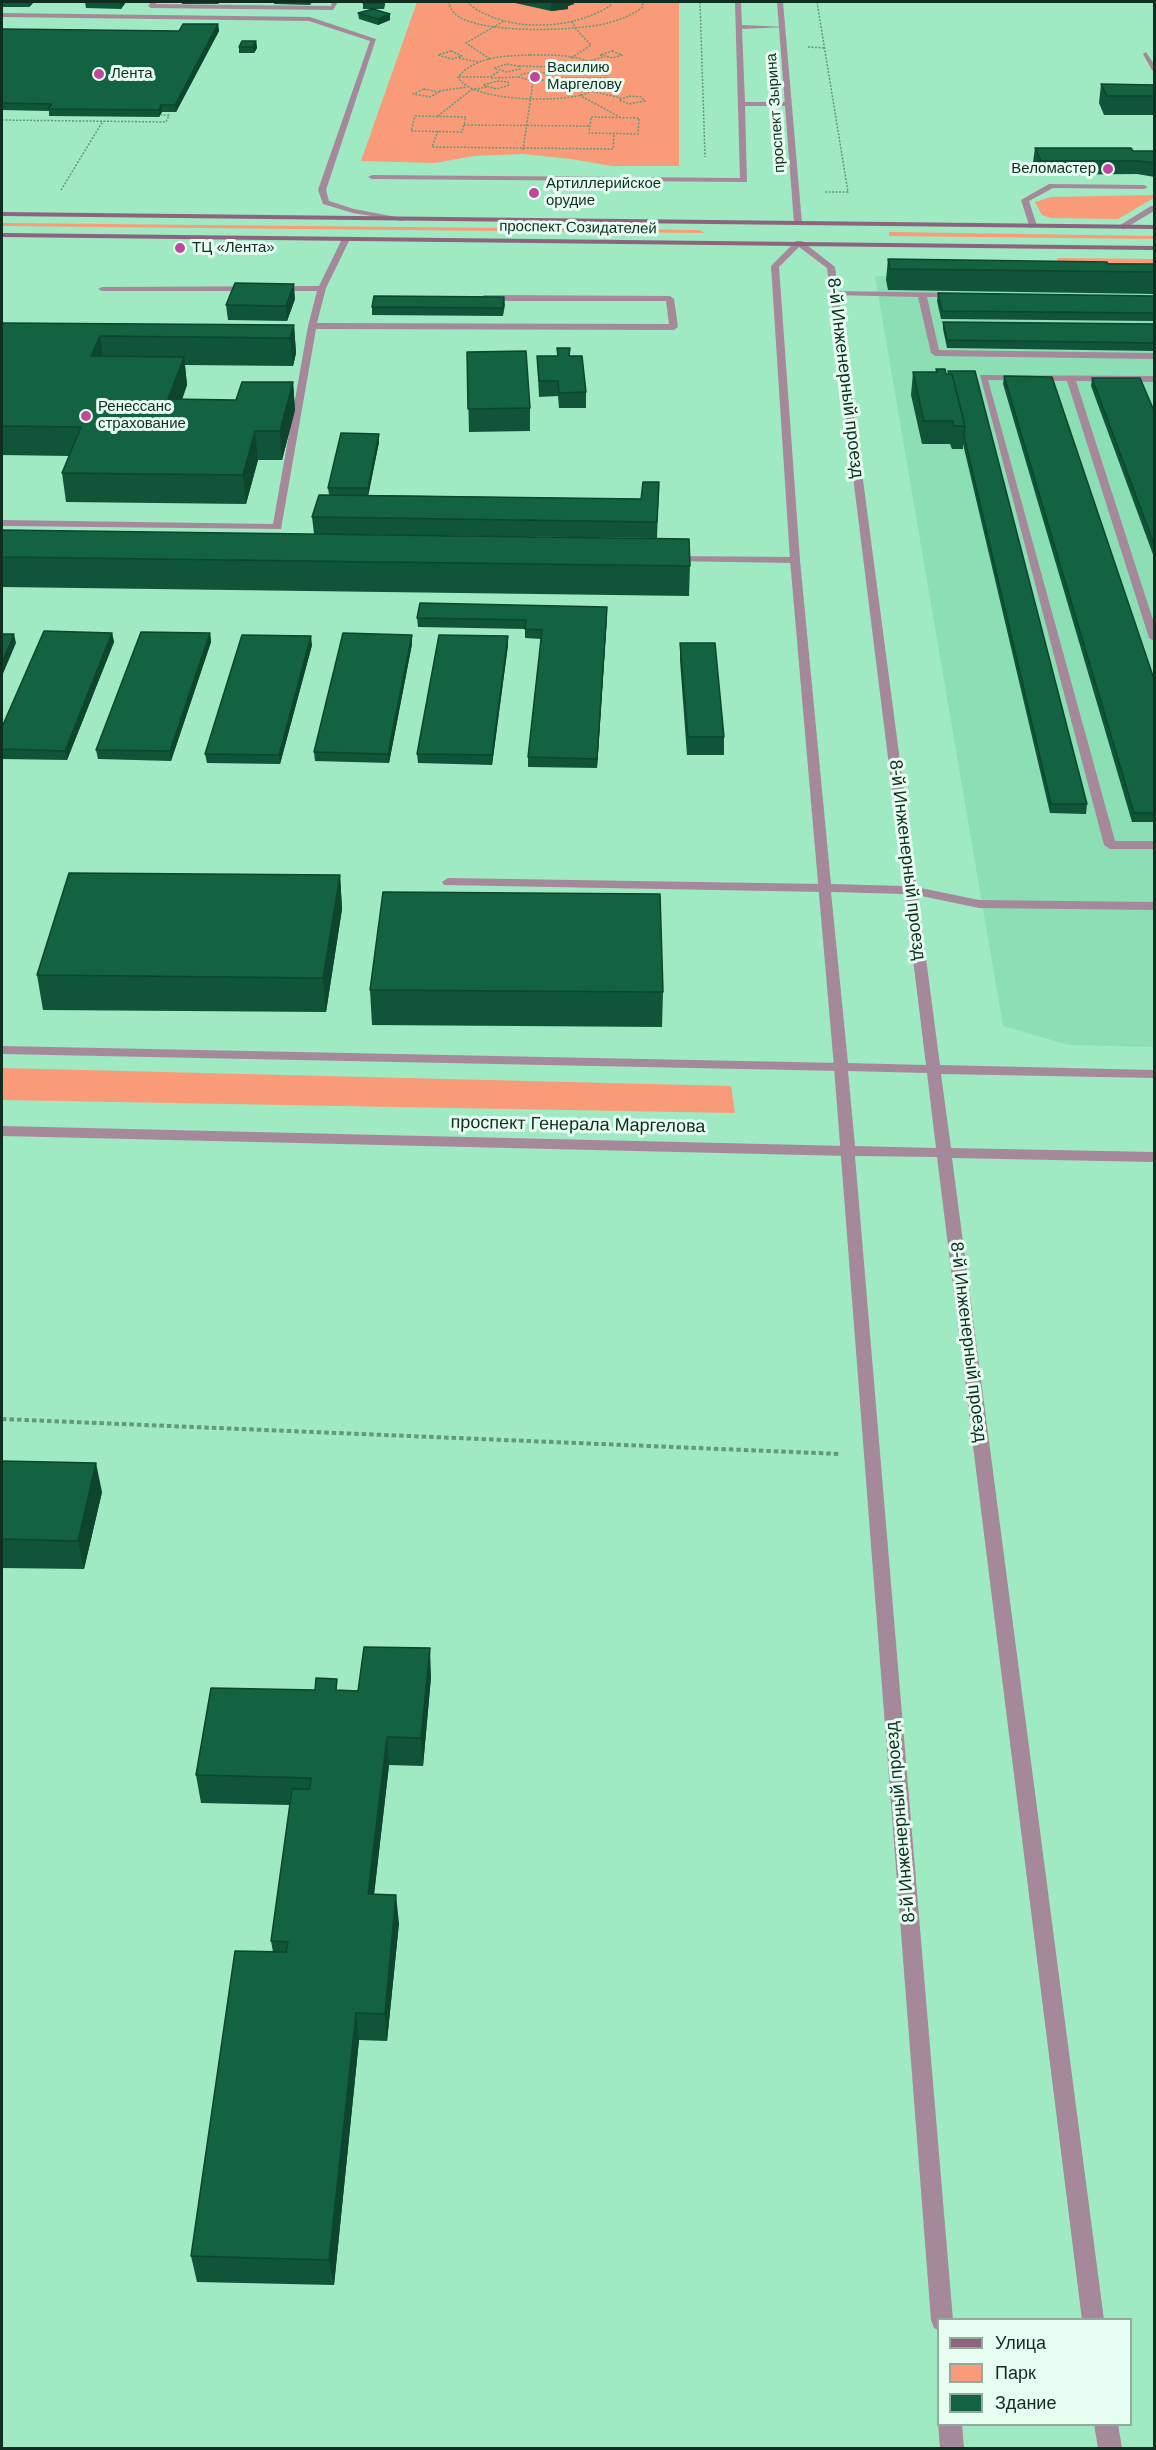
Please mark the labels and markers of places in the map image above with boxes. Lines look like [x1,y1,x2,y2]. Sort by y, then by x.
place label: Василию Маргелову [547,59,622,94]
place label: Лента [111,65,153,83]
marker: Лента [92,67,106,81]
marker: Василию Маргелову [528,70,542,84]
place label: Веломастер [1011,160,1096,178]
marker: Веломастер [1101,162,1115,176]
place label: Артиллерийское орудие [546,175,661,210]
marker: Артиллерийское орудие [527,186,541,200]
place label: ТЦ «Лента» [192,239,275,257]
marker: ТЦ «Лента» [173,241,187,255]
place label: Ренессанс страхование [98,398,186,433]
marker: Ренессанс страхование [79,409,93,423]

